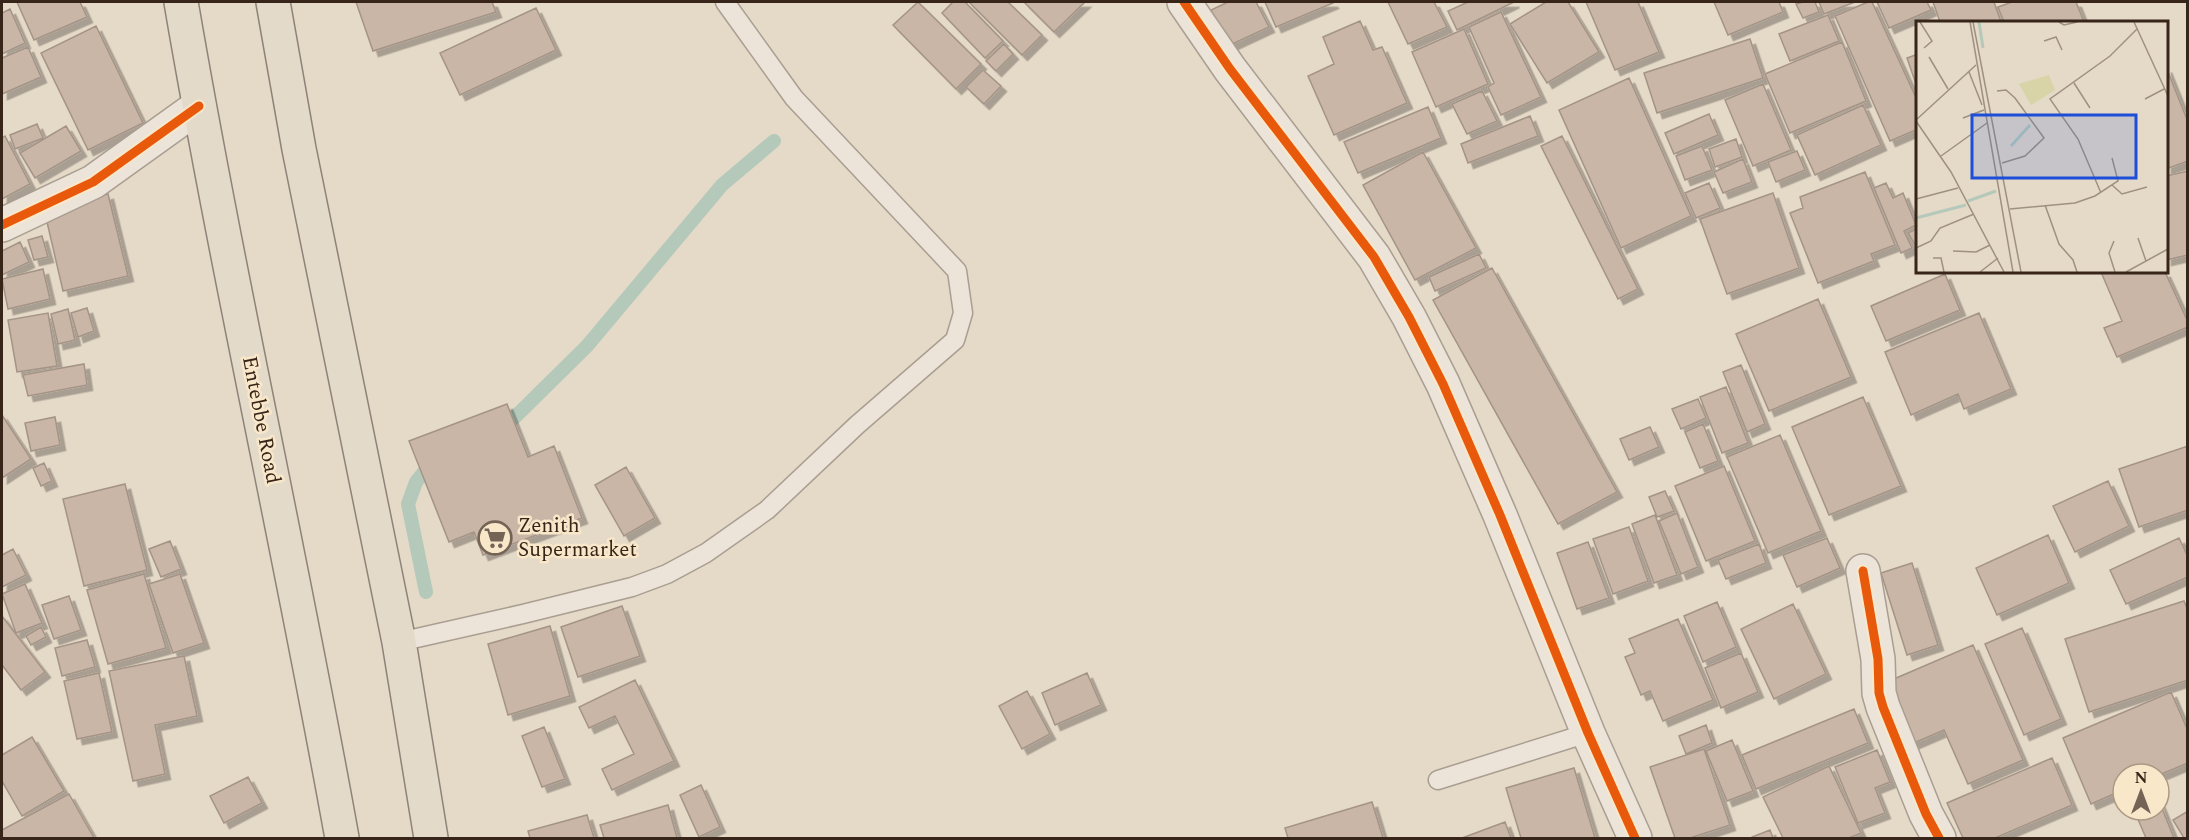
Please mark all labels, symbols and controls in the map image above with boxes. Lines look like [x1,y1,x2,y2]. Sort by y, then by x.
inset map [1916,21,2168,273]
street label: Entebbe Road [233,353,289,487]
place label: Zenith Supermarket [518,510,637,566]
supermarket icon: Zenith Supermarket [477,520,513,556]
north arrow [2111,762,2171,822]
text: N [2134,766,2148,790]

